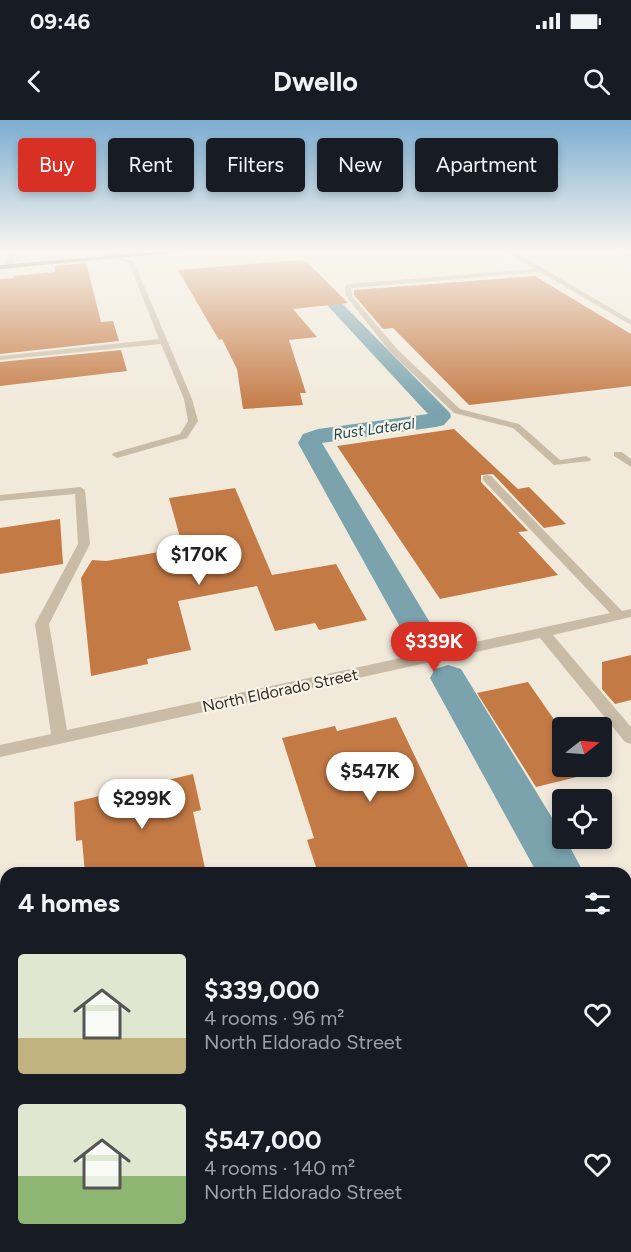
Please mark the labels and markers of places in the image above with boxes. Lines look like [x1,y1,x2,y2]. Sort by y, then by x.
pin: $170K [157,535,241,586]
pin: $339K [392,622,476,673]
pin: $547K [328,752,412,803]
pin: $299K [100,779,184,830]

